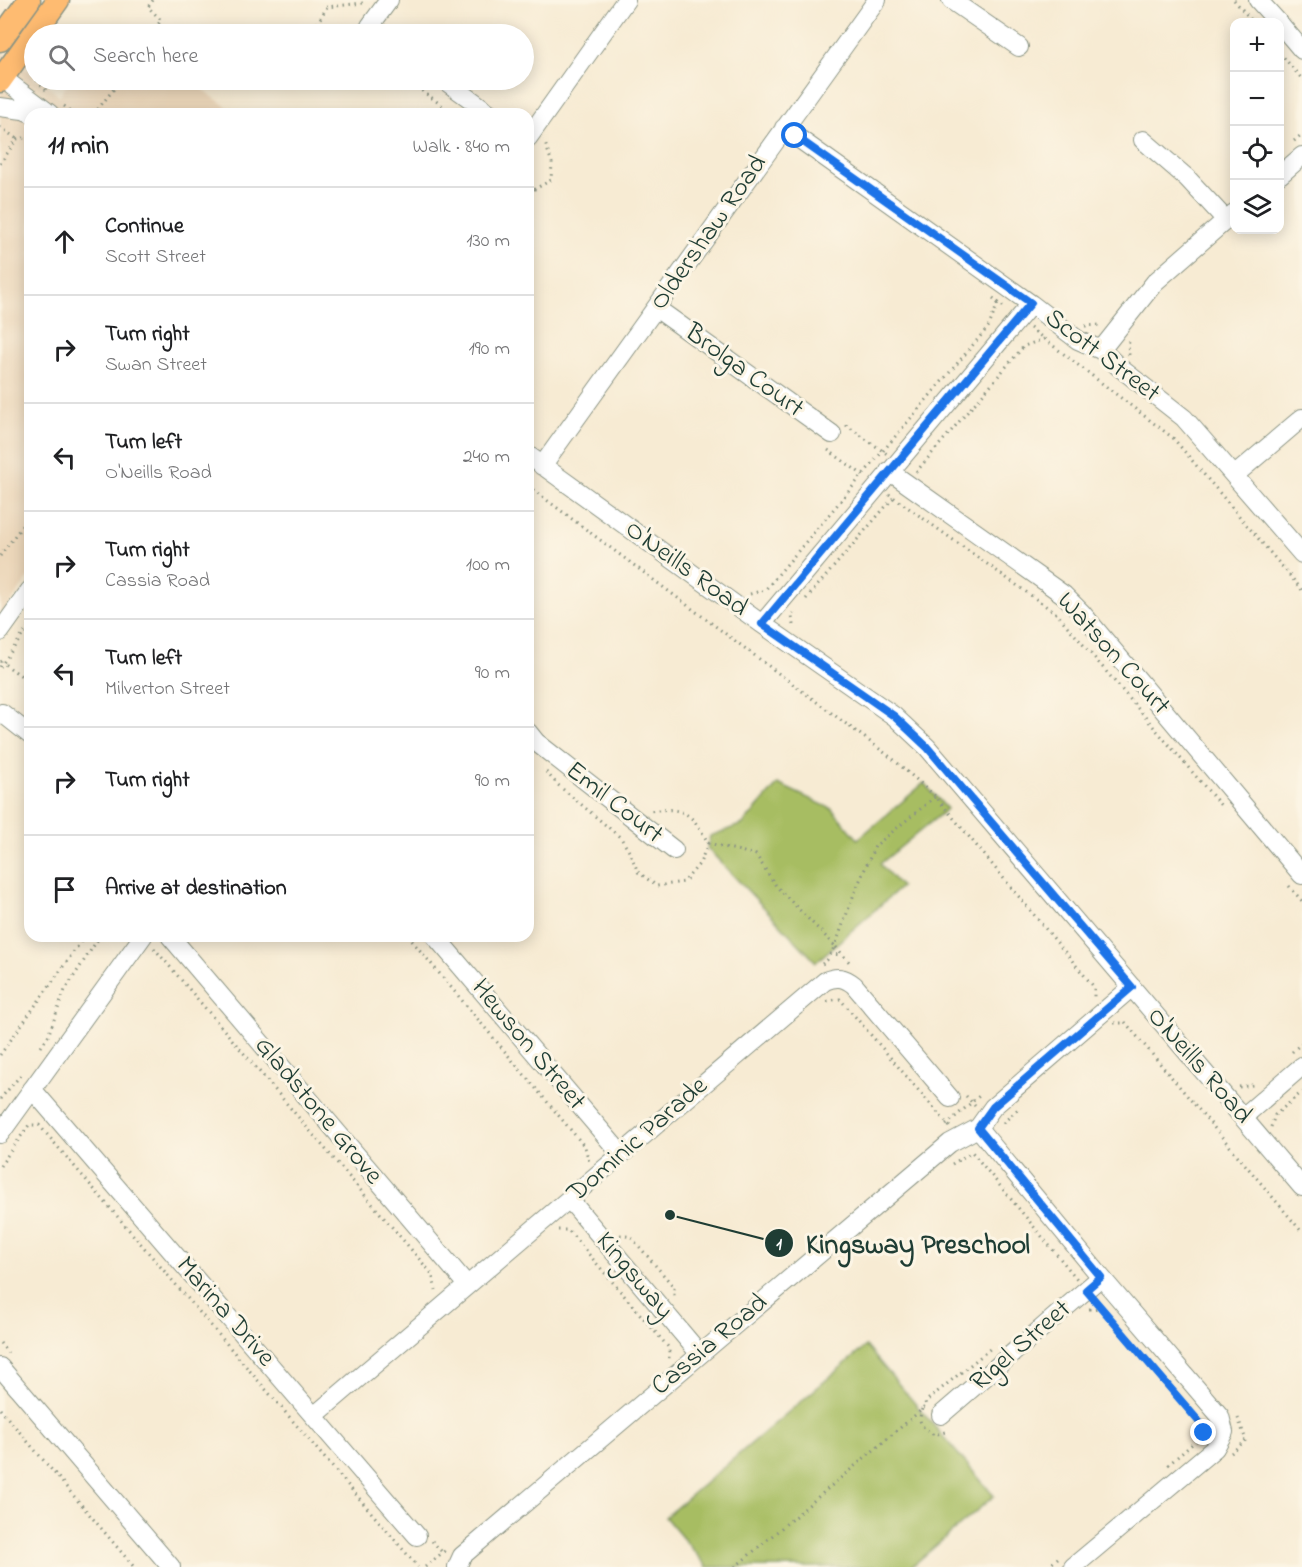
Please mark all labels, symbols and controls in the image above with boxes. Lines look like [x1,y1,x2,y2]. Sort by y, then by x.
map controls [1230,18,1284,234]
button: + [1230,18,1284,72]
search box [24,24,534,90]
icon: search [45,41,78,74]
text: Search here [93,41,198,73]
button: − [1230,72,1284,126]
route start [781,122,807,148]
button: locate [1230,126,1284,180]
text: 11 min [48,128,109,166]
text: Walk · 840 m [412,133,510,162]
street label: Oldershaw Road [641,147,777,319]
button: layers [1230,180,1284,234]
text: Continue [105,211,184,243]
icon: ahead [48,225,81,258]
text: 130 m [466,227,510,256]
text: Scott Street [105,243,206,272]
street label: Scott Street [1036,299,1168,413]
street label: Brolga Court [675,314,812,428]
text: Turn right [105,319,190,351]
icon: right [48,333,81,366]
text: 190 m [468,335,510,364]
text: Swan Street [105,351,207,380]
text: Turn left [105,427,182,459]
icon: left [48,441,81,474]
text: 240 m [463,443,510,472]
text: O'Neills Road [105,459,212,488]
street label: O'Neills Road [616,511,756,627]
text: Turn right [105,535,190,567]
icon: right [48,549,81,582]
text: 100 m [466,551,510,580]
text: Cassia Road [105,567,210,596]
street label: Watson Court [1047,584,1179,724]
text: Turn left [105,643,182,675]
icon: left [48,657,81,690]
text: 90 m [475,659,510,688]
text: Milverton Street [105,675,230,704]
street label: Emil Court [557,752,671,854]
icon: right [48,765,81,798]
text: Turn right [105,765,190,797]
text: 90 m [475,767,510,796]
icon: arrive [48,873,81,906]
text: Arrive at destination [105,873,287,905]
street label: Hewson Street [461,971,595,1119]
street label: O'Neills Road [1137,999,1261,1133]
street label: Gladstone Grove [244,1028,392,1194]
street label: Dominic Parade [558,1067,718,1213]
callout: Kingsway Preschool [764,1220,1042,1266]
street label: Kingsway [585,1223,683,1329]
text: Kingsway Preschool [806,1226,1030,1268]
text: 1 [776,1232,782,1258]
street label: Marina Drive [166,1248,285,1376]
street label: Cassia Road [643,1284,777,1406]
street label: Rigel Street [962,1291,1080,1401]
route end [1190,1419,1216,1445]

